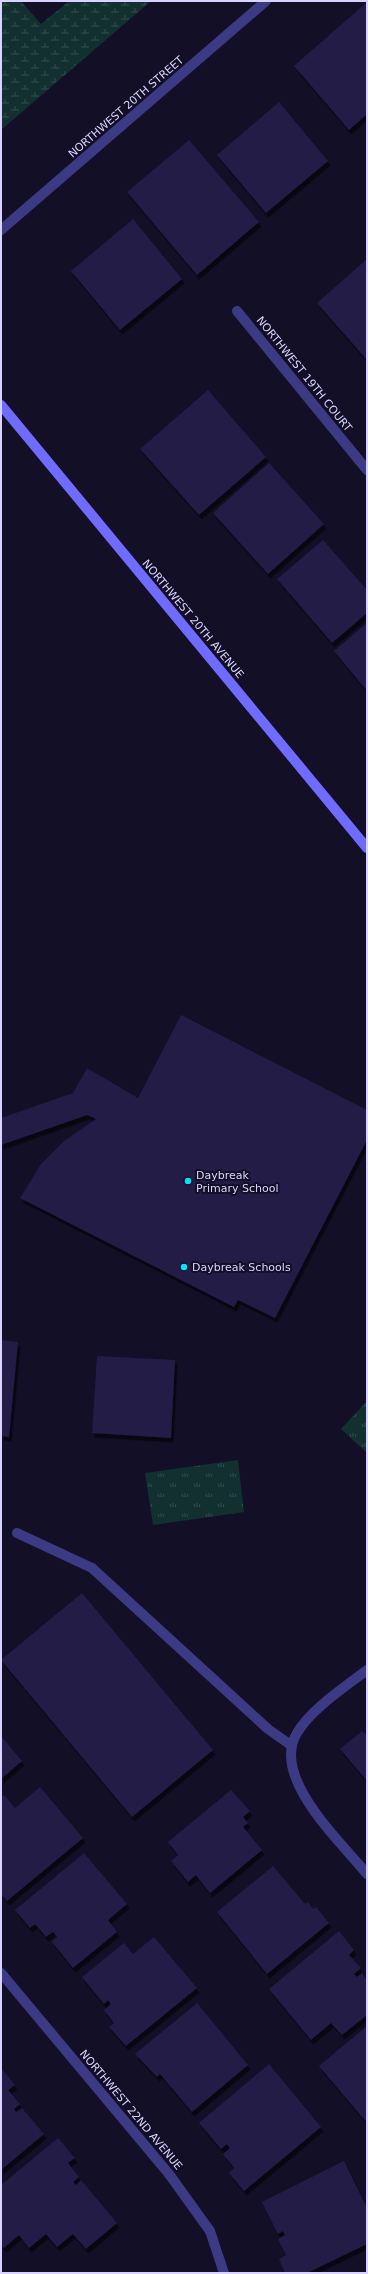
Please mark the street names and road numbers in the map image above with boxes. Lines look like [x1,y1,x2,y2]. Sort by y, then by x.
street label: NORTHWEST 20TH STREET [66,53,186,161]
street label: NORTHWEST 19TH COURT [254,314,355,434]
street label: NORTHWEST 20TH AVENUE [140,557,246,681]
street label: NORTHWEST 22ND AVENUE [77,2047,185,2173]

